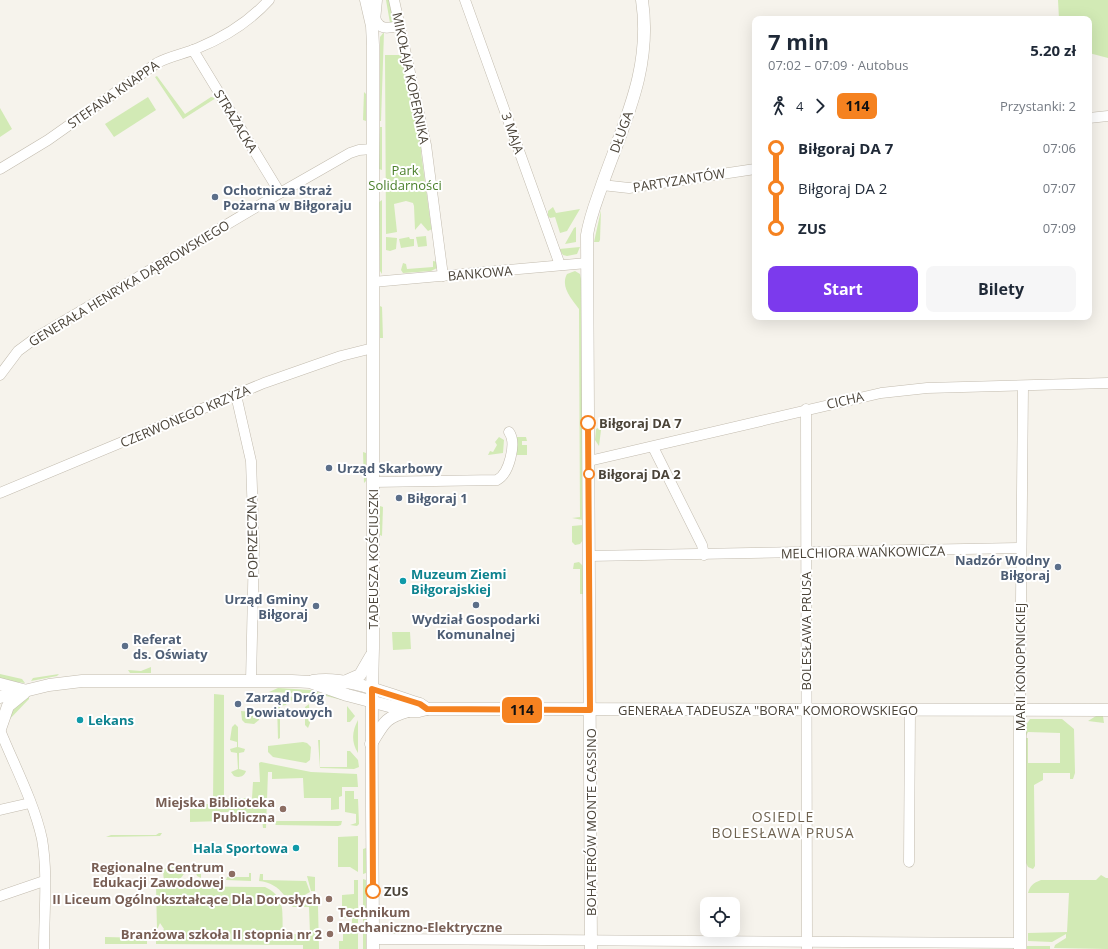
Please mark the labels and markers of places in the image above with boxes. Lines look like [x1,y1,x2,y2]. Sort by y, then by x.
place label: Ochotnicza Straż Pożarna w Biłgoraju [223,181,352,214]
marker: Ochotnicza Straż Pożarna w Biłgoraju [210,192,220,202]
place label: Biłgoraj DA 7 [599,414,682,432]
marker: Biłgoraj DA 7 [580,415,596,431]
place label: Urząd Skarbowy [337,459,443,477]
marker: Urząd Skarbowy [324,463,334,473]
place label: Biłgoraj DA 2 [598,465,681,483]
marker: Biłgoraj DA 2 [583,468,595,480]
place label: Biłgoraj 1 [407,489,468,507]
marker: Biłgoraj 1 [394,493,404,503]
place label: Nadzór Wodny Biłgoraj [955,551,1051,584]
marker: Nadzór Wodny Biłgoraj [1053,562,1063,572]
place label: Muzeum Ziemi Biłgorajskiej [411,565,506,598]
marker: Muzeum Ziemi Biłgorajskiej [398,576,408,586]
place label: Urząd Gminy Biłgoraj [224,590,309,623]
marker: Wydział Gospodarki Komunalnej [471,600,481,610]
marker: Urząd Gminy Biłgoraj [311,601,321,611]
place label: Wydział Gospodarki Komunalnej [412,610,540,643]
place label: Referat ds. Oświaty [133,630,208,663]
marker: Referat ds. Oświaty [120,641,130,651]
place label: Zarząd Dróg Powiatowych [246,688,333,721]
marker: Zarząd Dróg Powiatowych [233,699,243,709]
place label: Lekans [88,711,134,729]
marker: Lekans [75,715,85,725]
place label: Miejska Biblioteka Publiczna [155,793,275,826]
marker: Miejska Biblioteka Publiczna [278,804,288,814]
place label: Hala Sportowa [193,839,288,857]
marker: Hala Sportowa [291,843,301,853]
place label: Regionalne Centrum Edukacji Zawodowej [91,858,224,891]
marker: Regionalne Centrum Edukacji Zawodowej [227,869,237,879]
place label: ZUS [384,882,409,900]
marker: ZUS [365,883,381,899]
place label: II Liceum Ogólnokształcące Dla Dorosłych [52,890,321,908]
marker: II Liceum Ogólnokształcące Dla Dorosłych [324,894,334,904]
place label: Technikum Mechaniczno-Elektryczne [338,903,503,936]
marker: Technikum Mechaniczno-Elektryczne [325,914,335,924]
place label: Branżowa szkoła II stopnia nr 2 [121,925,323,943]
marker: Branżowa szkoła II stopnia nr 2 [325,929,335,939]

